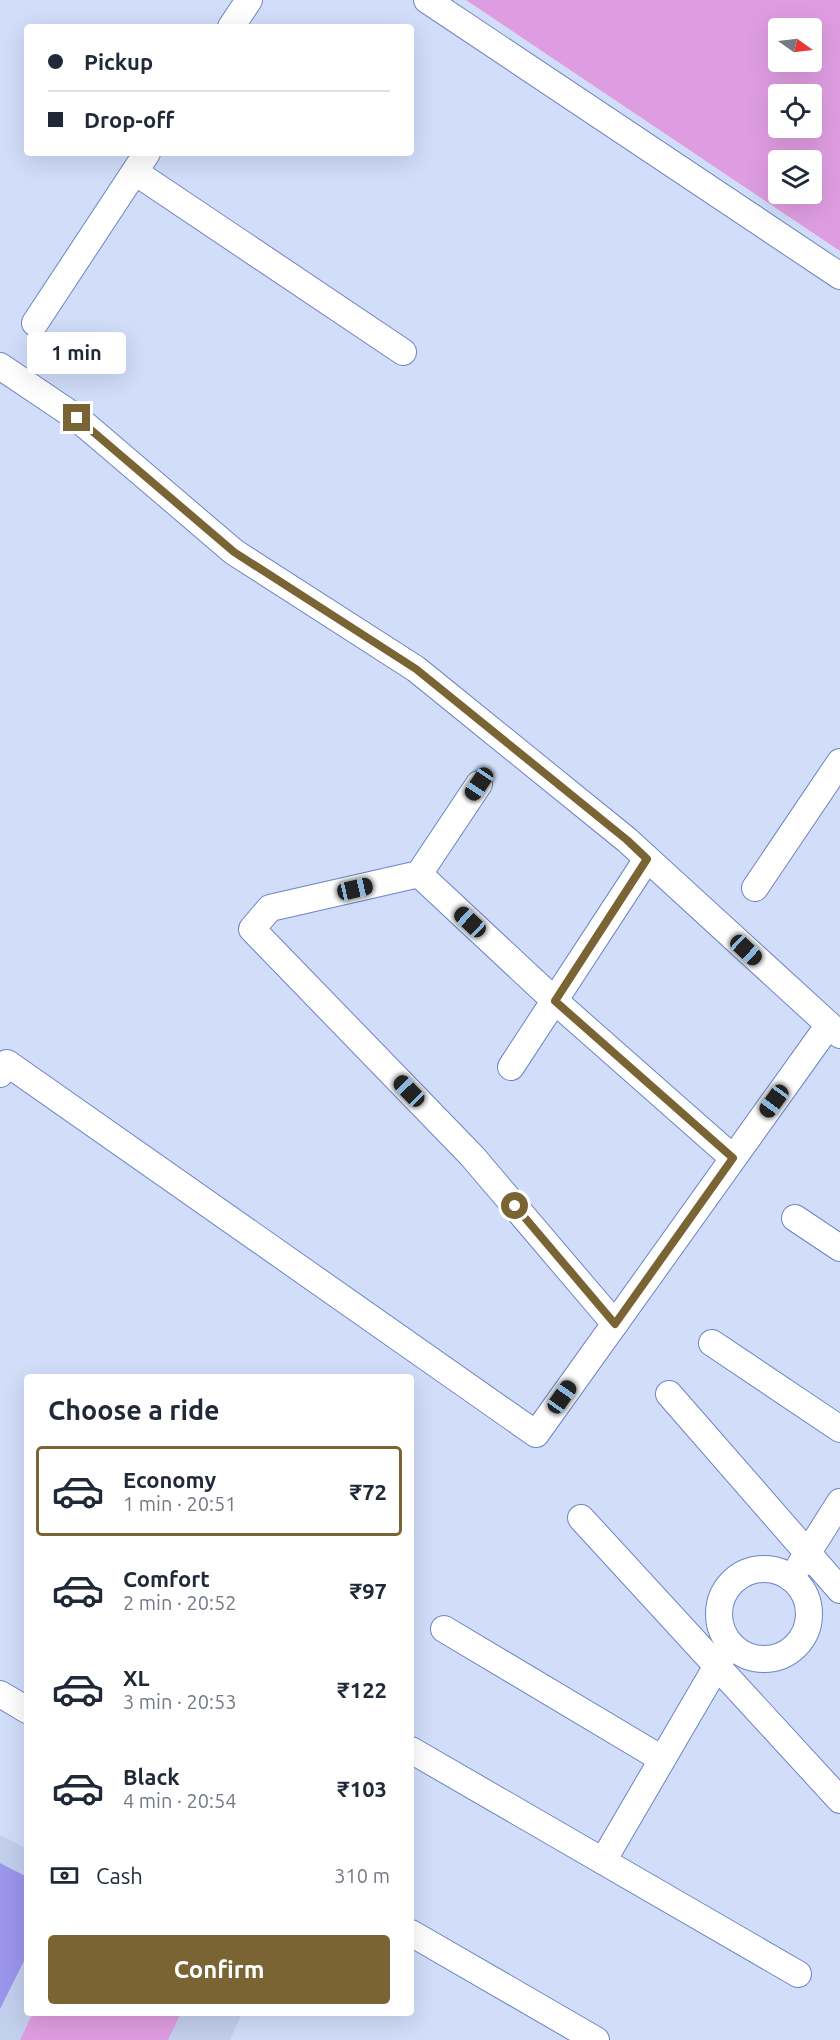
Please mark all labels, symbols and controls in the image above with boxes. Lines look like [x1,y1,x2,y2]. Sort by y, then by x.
north arrow [768,18,822,72]
map controls [768,18,822,204]
text: Pickup [84,49,153,74]
button: locate [768,84,822,138]
text: Drop-off [84,107,174,132]
button: layers [768,150,822,204]
callout: 1 min [28,331,127,373]
text: 1 min [51,341,102,364]
route end [63,404,90,431]
car [461,764,497,804]
car [335,876,375,902]
car [451,903,489,941]
car [727,931,765,969]
car [390,1072,428,1110]
car [756,1081,792,1121]
route start [501,1192,528,1219]
car [544,1377,580,1417]
text: Choose a ride [48,1395,220,1425]
icon: car [51,1464,105,1518]
text: Economy [123,1467,216,1492]
text: ₹72 [350,1479,387,1504]
text: 1 min · 20:51 [123,1492,237,1515]
icon: car [51,1563,105,1617]
text: Comfort [123,1566,210,1591]
text: ₹97 [350,1578,387,1603]
text: 2 min · 20:52 [123,1591,237,1614]
icon: car [51,1662,105,1716]
text: XL [123,1665,150,1690]
text: ₹122 [337,1677,387,1702]
text: 3 min · 20:53 [123,1690,237,1713]
icon: car [51,1761,105,1815]
text: Black [123,1764,180,1789]
text: ₹103 [337,1776,387,1801]
text: 4 min · 20:54 [123,1789,237,1812]
icon: cash [48,1859,81,1892]
text: Cash [96,1863,143,1888]
text: 310 m [334,1864,390,1887]
button: Confirm [48,1935,390,2004]

